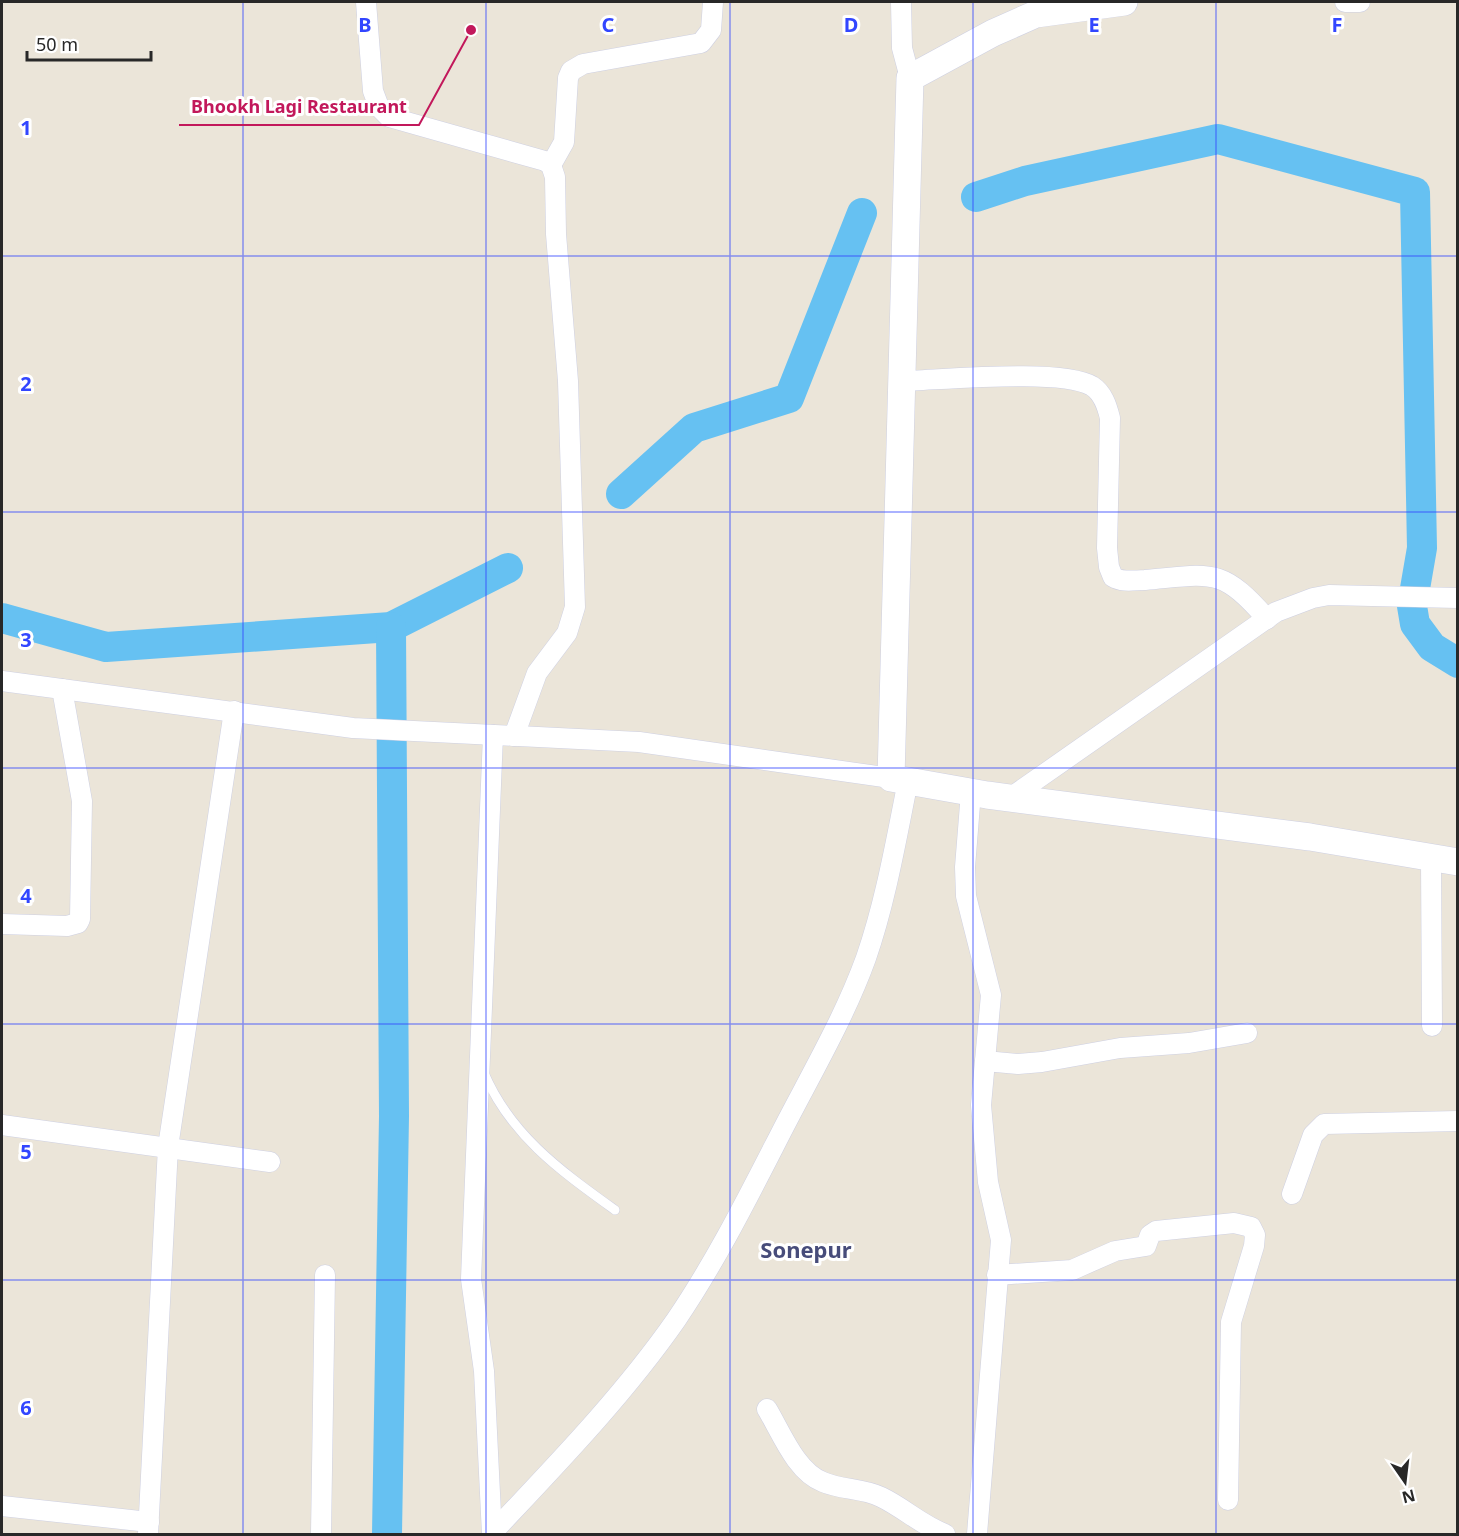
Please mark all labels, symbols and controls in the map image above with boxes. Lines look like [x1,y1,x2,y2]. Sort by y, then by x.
text: B [358,11,372,38]
text: C [602,11,615,38]
text: D [844,11,858,38]
text: E [1088,11,1100,38]
text: F [1332,11,1342,38]
scale bar [27,24,152,62]
text: 50 m [36,32,78,56]
callout: Bhookh Lagi Restaurant [179,89,419,125]
text: Bhookh Lagi Restaurant [191,94,407,118]
text: 1 [20,114,32,141]
text: 2 [20,370,32,397]
text: 3 [20,626,32,653]
text: 4 [20,882,32,909]
text: 5 [20,1138,32,1165]
district label: Sonepur [760,1234,852,1264]
text: 6 [20,1394,32,1421]
north arrow [1375,1452,1435,1512]
text: N [1400,1484,1418,1509]

